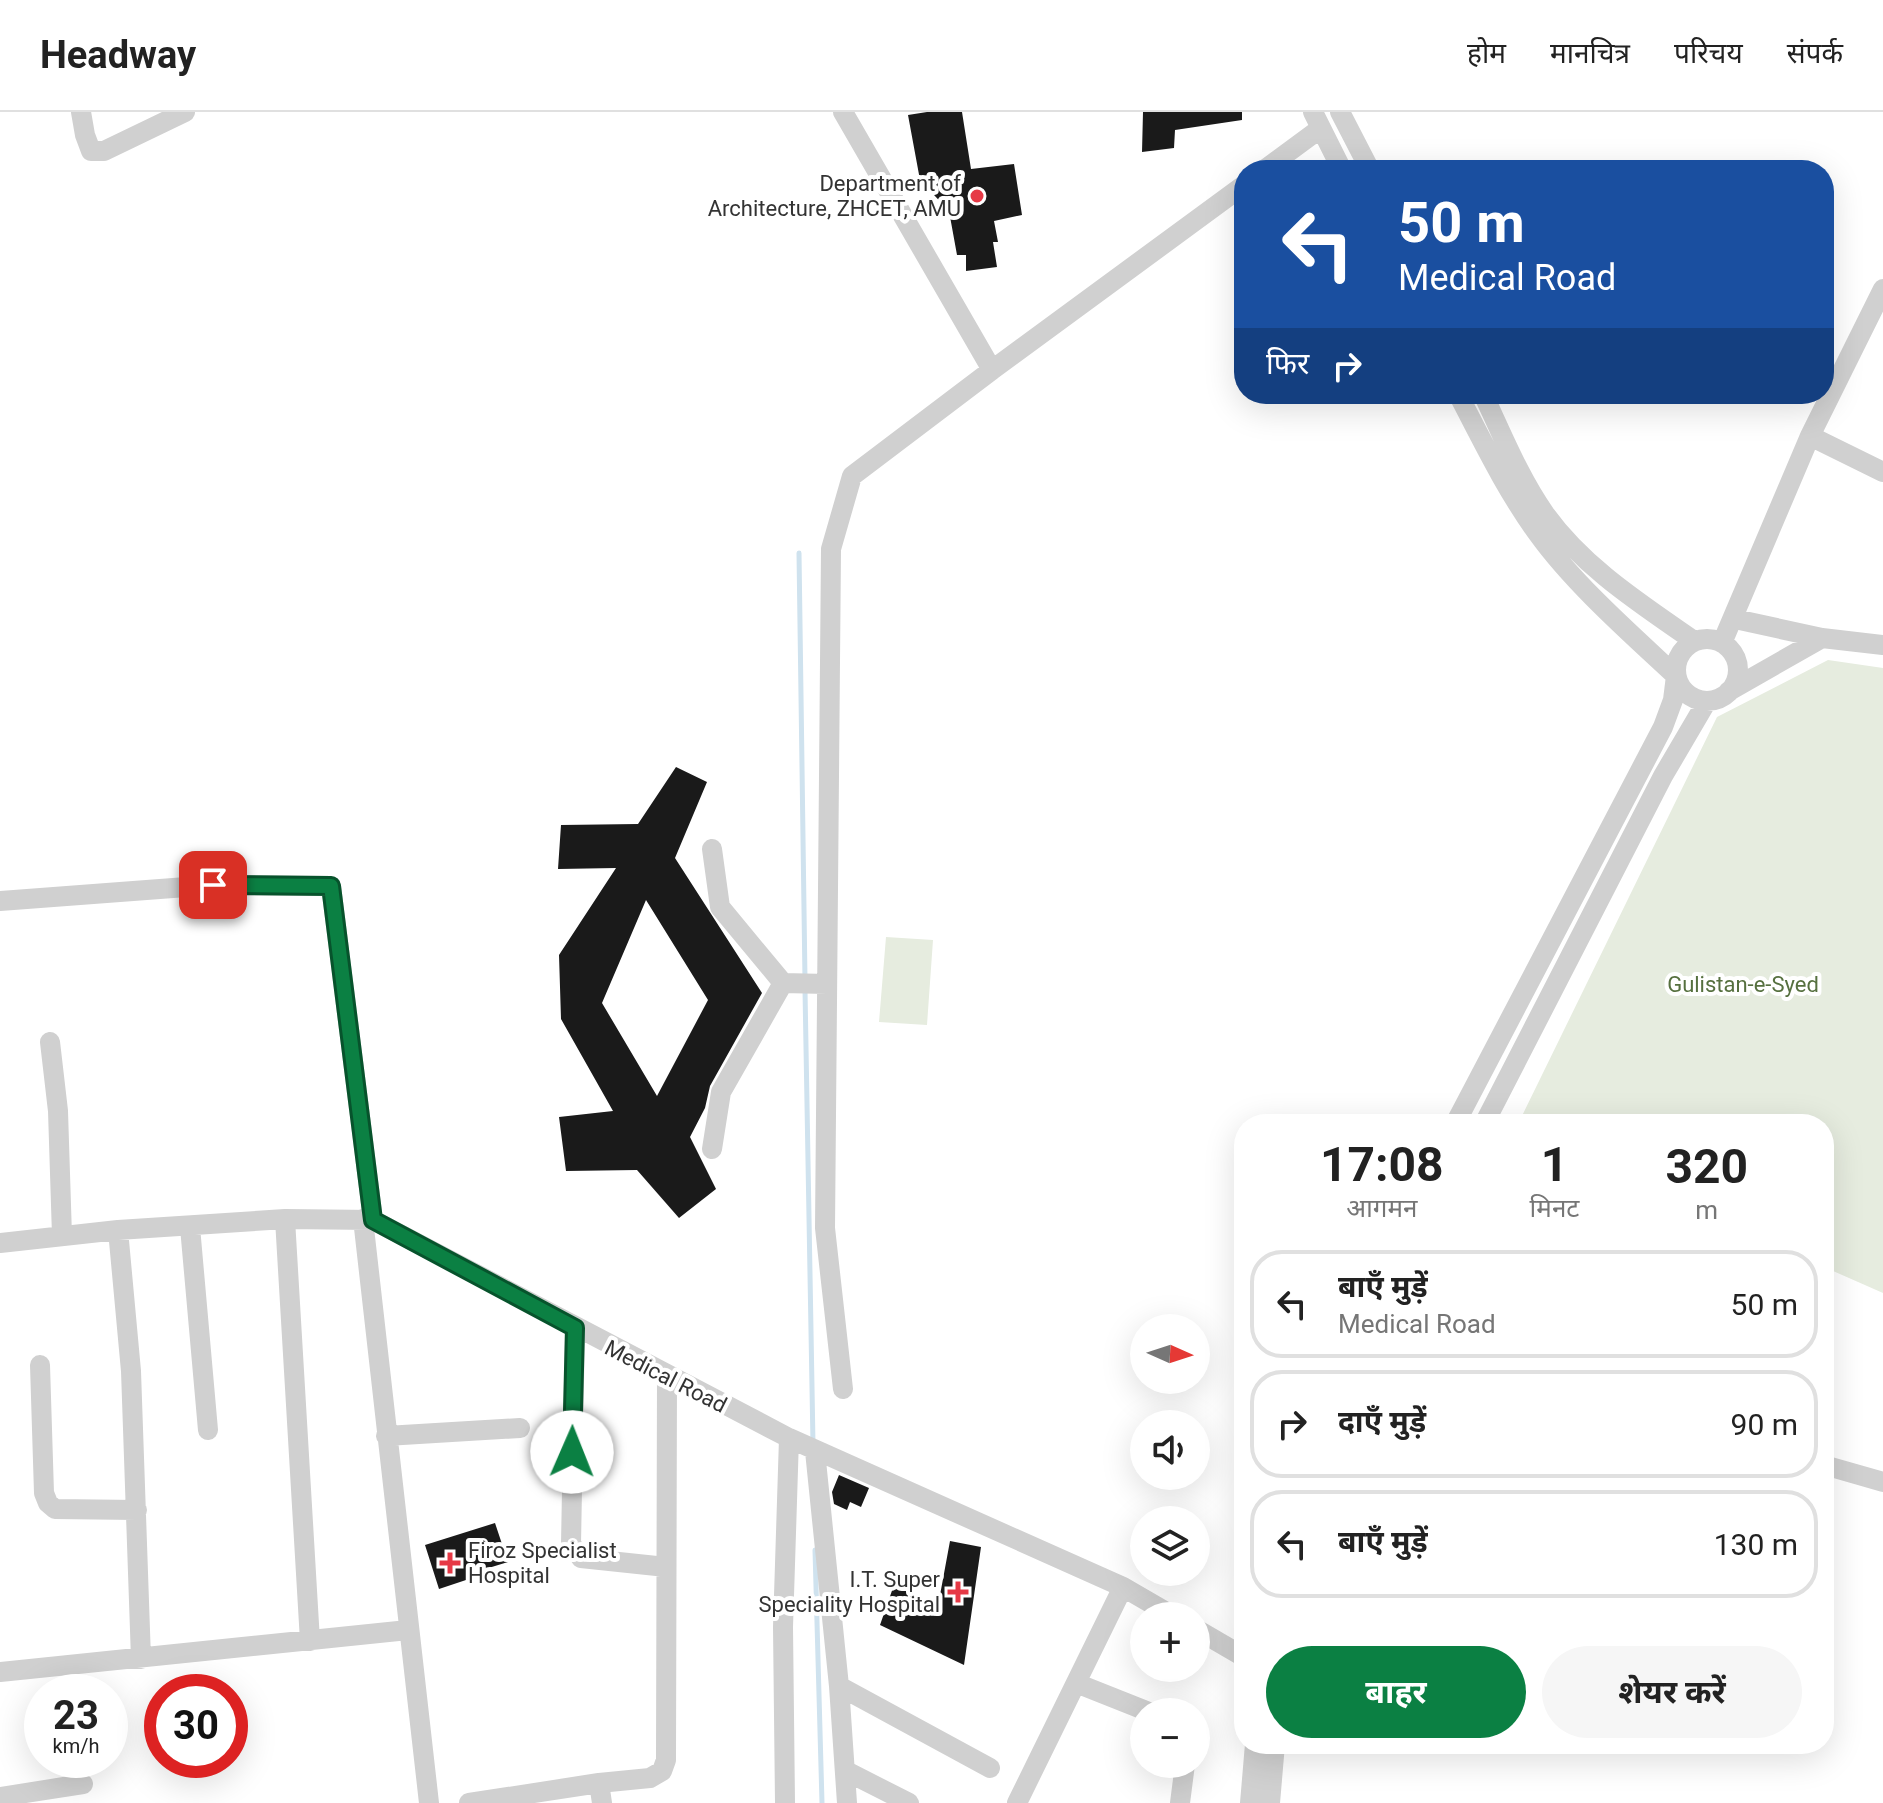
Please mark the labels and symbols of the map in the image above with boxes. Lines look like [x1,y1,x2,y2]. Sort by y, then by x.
place label: Department of Architecture, ZHCET, AMU [708,171,961,221]
marker: Department of Architecture, ZHCET, AMU [968,187,986,205]
pin [179,851,247,919]
park label: Gulistan-e-Syed [1667,972,1819,997]
north arrow [1130,1314,1210,1394]
street label: Medical Road [601,1335,731,1418]
position arrow [530,1410,614,1494]
place label: Firoz Specialist Hospital [468,1538,617,1588]
marker: Firoz Specialist Hospital [439,1552,461,1574]
place label: I.T. Super Speciality Hospital [759,1567,941,1617]
marker: I.T. Super Speciality Hospital [947,1581,969,1603]
speed limit sign: 30 [144,1674,248,1778]

